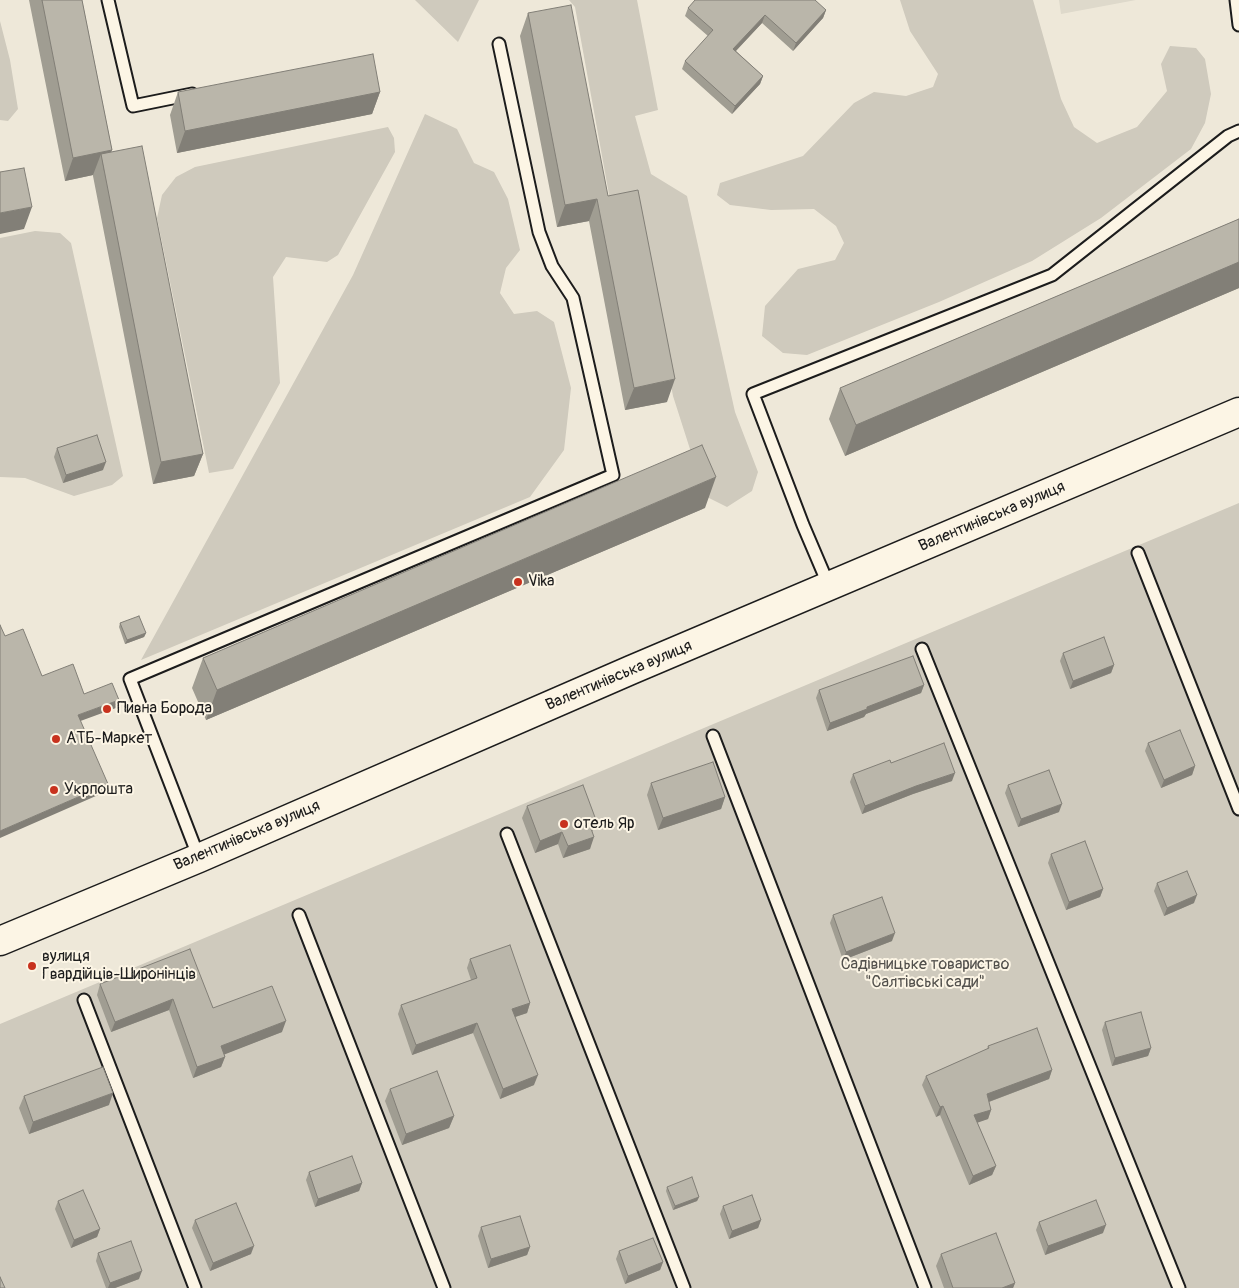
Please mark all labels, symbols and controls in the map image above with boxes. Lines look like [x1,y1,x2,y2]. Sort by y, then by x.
street label: Валентинівська вулиця [916,477,1068,557]
place label: Vika [528,572,555,592]
marker: Vika [512,576,524,588]
street label: Валентинівська вулиця [543,636,695,716]
place label: Пивна Борода [117,699,212,719]
marker: Пивна Борода [101,703,113,715]
place label: АТБ-Маркет [66,729,152,749]
marker: АТБ-Маркет [50,733,62,745]
place label: Укрпошта [64,780,133,800]
marker: Укрпошта [48,784,60,796]
street label: Валентинівська вулиця [171,796,323,876]
place label: отель Яр [574,814,635,834]
marker: отель Яр [558,818,570,830]
place label: вулиця Гвардійців-Широнінців [42,947,196,985]
park label: Садівницьке товариство "Салтівські сади" [841,955,1009,993]
marker: вулиця Гвардійців-Широнінців [26,960,38,972]

